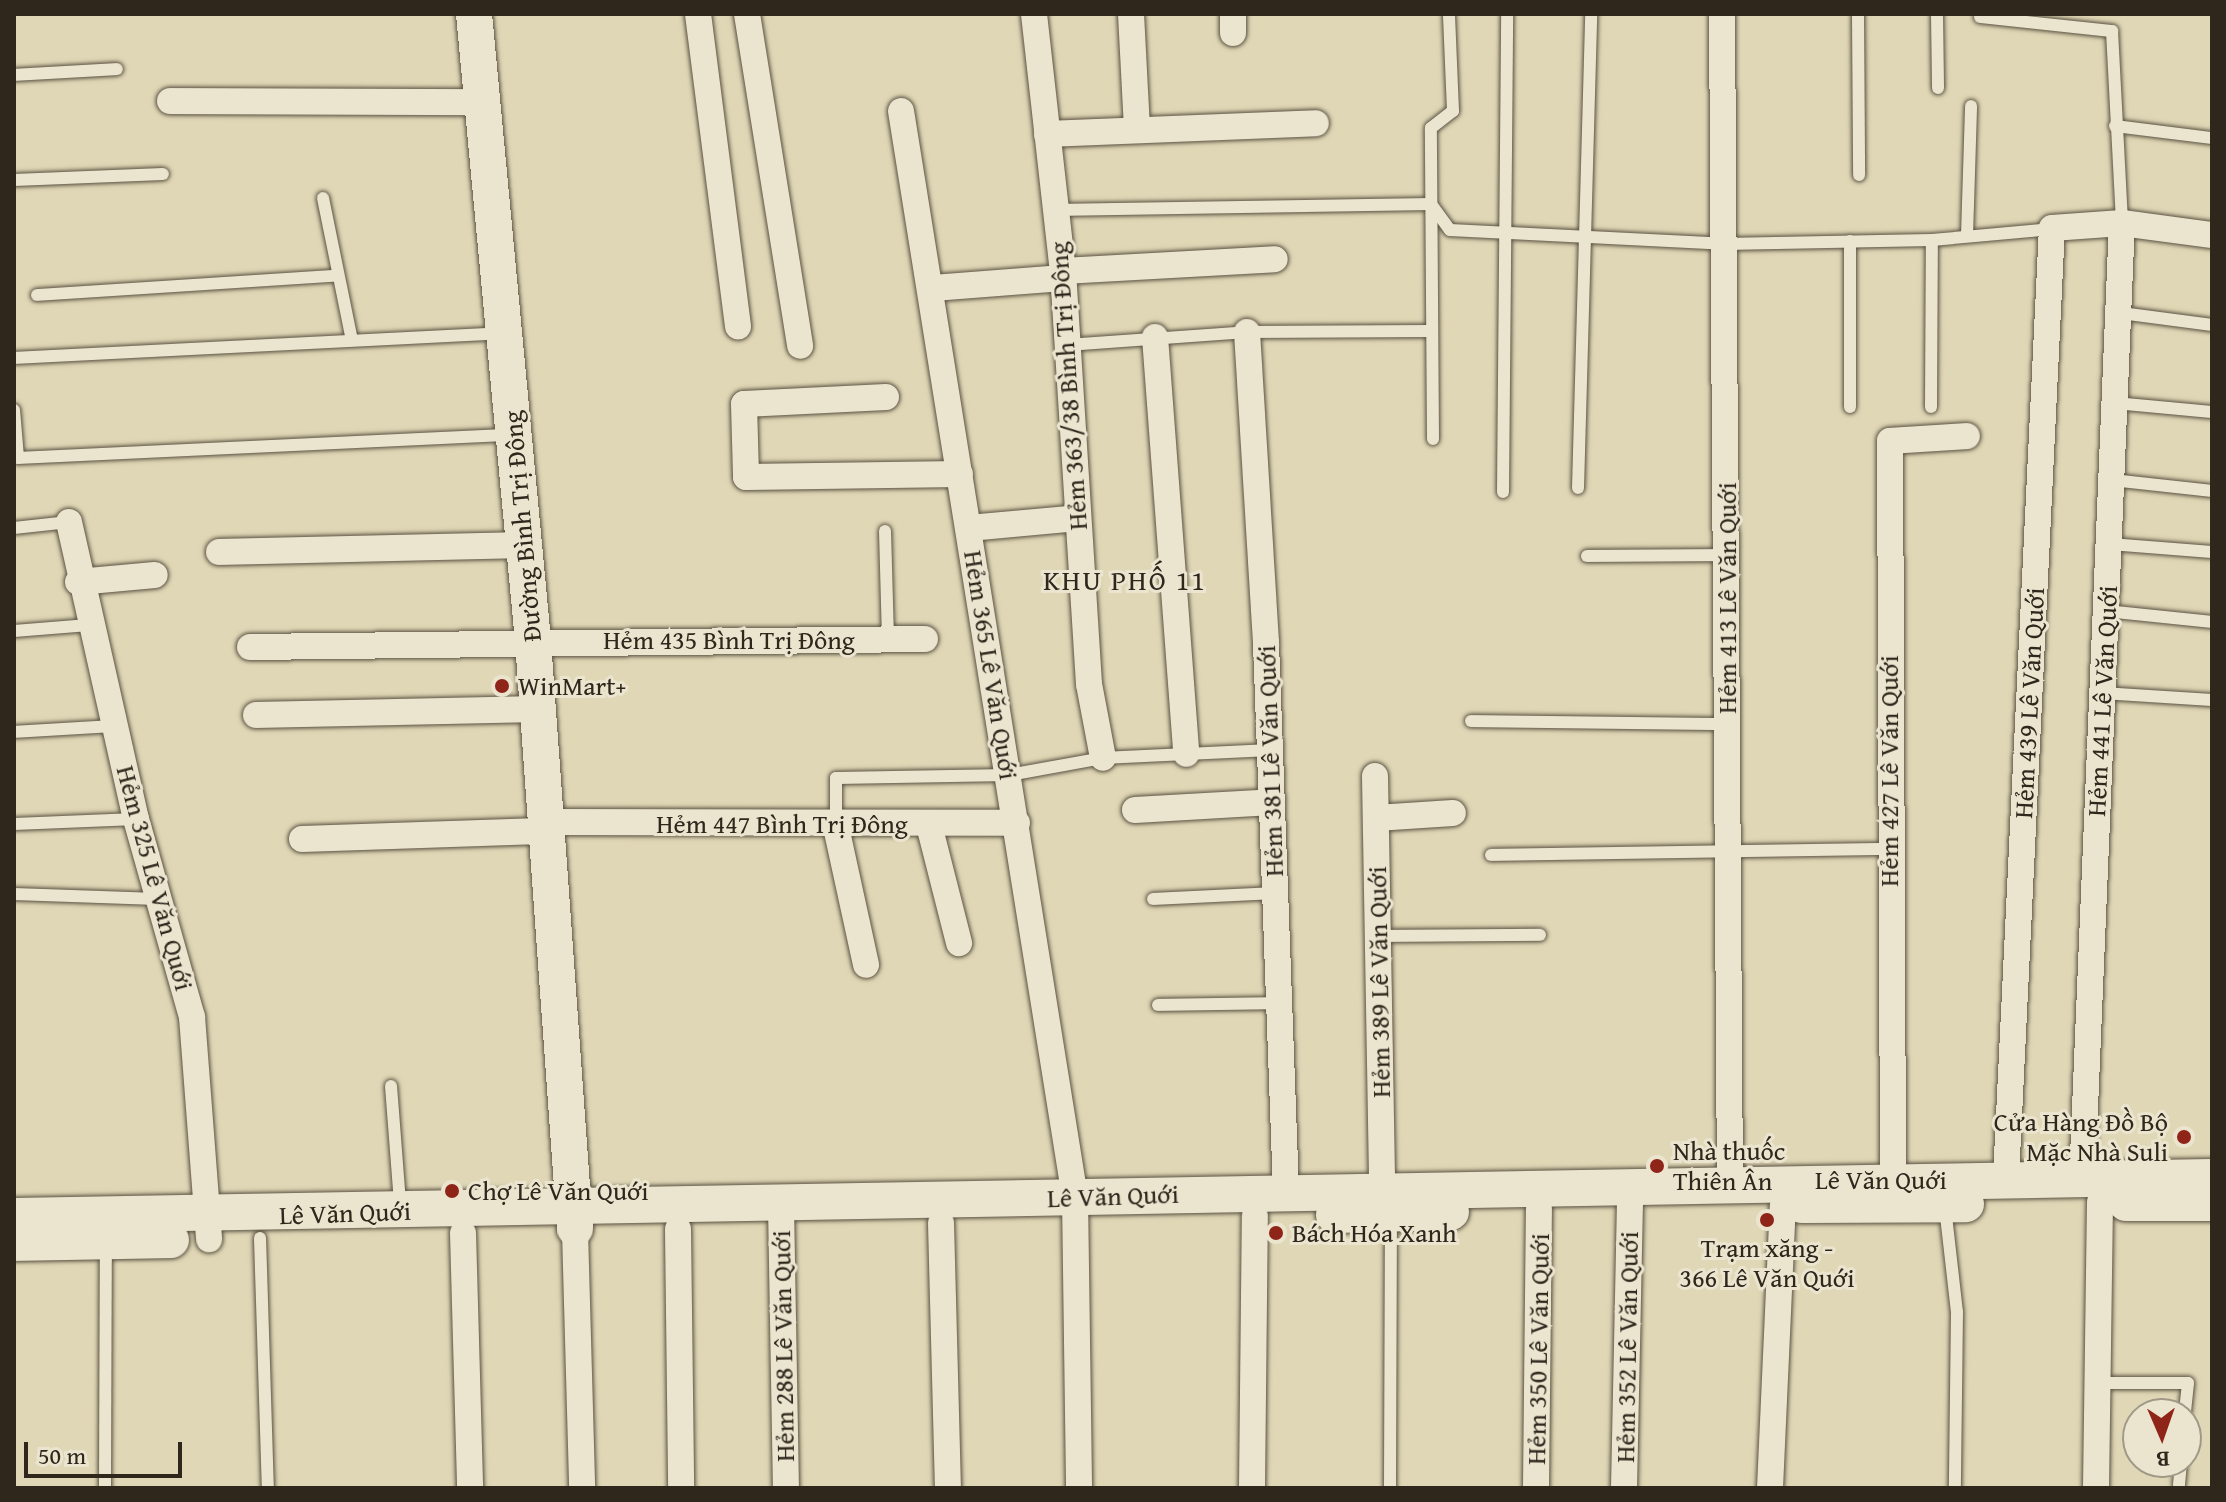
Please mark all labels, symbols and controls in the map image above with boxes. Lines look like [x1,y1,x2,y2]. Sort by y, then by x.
street label: Hẻm 363/38 Bình Trị Đông [1042,241,1094,531]
street label: Đường Bình Trị Đông [496,409,548,643]
street label: Hẻm 413 Lê Văn Quới [1711,482,1743,714]
street label: Hẻm 365 Lê Văn Quới [957,548,1025,782]
district label: KHU PHỐ 11 [1043,563,1207,597]
street label: Hẻm 441 Lê Văn Quới [2080,585,2124,817]
street label: Hẻm 439 Lê Văn Quới [2007,587,2051,819]
street label: Hẻm 435 Bình Trị Đông [603,624,855,656]
street label: Hẻm 381 Lê Văn Quới [1250,645,1290,877]
street label: Hẻm 427 Lê Văn Quới [1873,655,1905,887]
place label: WinMart+ [518,670,626,702]
marker: WinMart+ [493,677,511,695]
street label: Hẻm 325 Lê Văn Quới [110,762,200,994]
street label: Hẻm 447 Bình Trị Đông [656,808,908,840]
street label: Hẻm 389 Lê Văn Quới [1361,866,1397,1098]
place label: Cửa Hàng Đồ Bộ Mặc Nhà Suli [1994,1106,2168,1168]
marker: Cửa Hàng Đồ Bộ Mặc Nhà Suli [2175,1128,2193,1146]
place label: Nhà thuốc Thiên Ân [1673,1135,1785,1196]
marker: Nhà thuốc Thiên Ân [1648,1157,1666,1175]
street label: Lê Văn Quới [1815,1164,1947,1196]
place label: Chợ Lê Văn Quới [468,1175,649,1207]
street label: Lê Văn Quới [1047,1178,1179,1214]
marker: Chợ Lê Văn Quới [443,1182,461,1200]
street label: Lê Văn Quới [279,1195,411,1231]
marker: Trạm xăng - 366 Lê Văn Quới [1758,1211,1776,1229]
place label: Bách Hóa Xanh [1292,1217,1457,1249]
marker: Bách Hóa Xanh [1267,1224,1285,1242]
street label: Hẻm 288 Lê Văn Quới [765,1230,801,1462]
street label: Hẻm 352 Lê Văn Quới [1609,1231,1645,1463]
place label: Trạm xăng - 366 Lê Văn Quới [1679,1232,1855,1294]
street label: Hẻm 350 Lê Văn Quới [1520,1233,1556,1465]
north arrow [2122,1398,2202,1478]
scale bar [28,1426,186,1476]
text: 50 m [38,1438,86,1473]
text: B [2155,1444,2170,1476]

